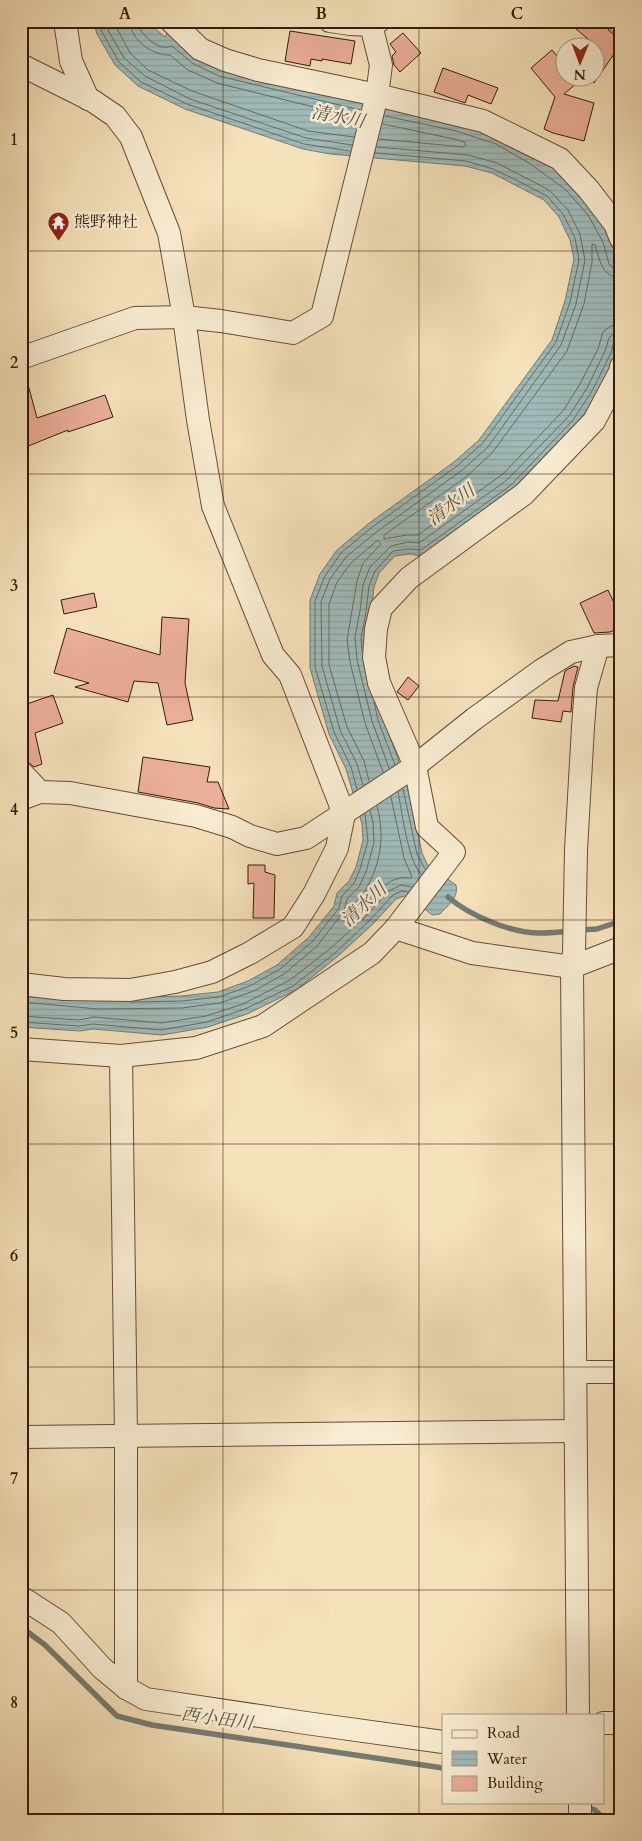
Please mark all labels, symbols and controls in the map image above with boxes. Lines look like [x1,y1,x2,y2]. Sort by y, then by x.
text: A [119,3,131,25]
text: B [315,3,327,25]
text: C [511,3,523,25]
north arrow [554,38,604,88]
text: N [574,65,586,84]
water label: 清水川 [309,100,369,135]
text: 1 [10,129,18,151]
temple icon: 熊野神社 [46,210,70,241]
place label: 熊野神社 [74,211,138,233]
text: 2 [10,352,18,374]
water label: 清水川 [422,478,482,531]
text: 3 [10,575,18,597]
text: 4 [10,799,18,821]
water label: 清水川 [336,876,394,933]
text: 5 [10,1022,18,1044]
text: 6 [10,1245,18,1267]
text: 7 [10,1468,18,1490]
text: 8 [10,1692,18,1714]
water label: 西小田川 [180,1702,256,1737]
legend [442,1714,604,1804]
text: Road [487,1723,520,1743]
text: Water [486,1749,528,1769]
text: Building [487,1773,543,1793]

